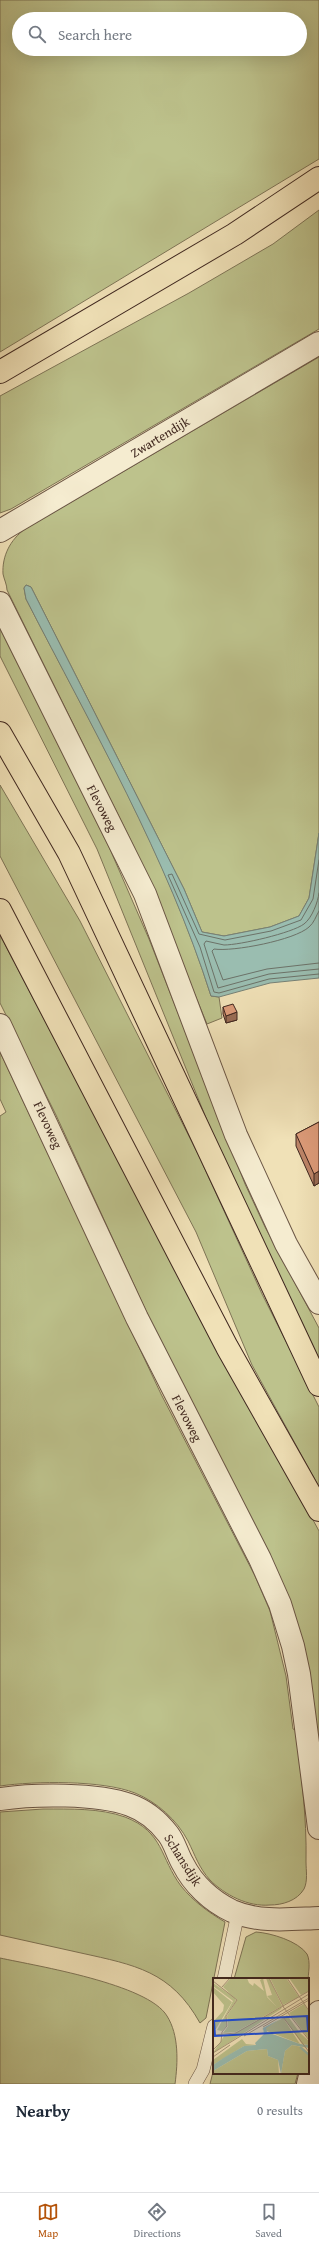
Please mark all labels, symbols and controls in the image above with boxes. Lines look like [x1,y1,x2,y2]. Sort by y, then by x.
search box [12,12,307,56]
icon: search [26,23,48,45]
text: Search here [58,24,132,45]
street label: Zwartendijk [127,412,194,462]
street label: Flevoweg [82,781,122,835]
street label: Flevoweg [29,1098,67,1152]
street label: Flevoweg [167,1391,207,1445]
street label: Schansdijk [159,1830,207,1890]
inset map [213,1978,309,2074]
text: Nearby [16,2098,70,2123]
text: 0 results [257,2101,303,2120]
tab: Map [37,2201,59,2241]
tab: Directions [134,2201,181,2241]
tab: Saved [255,2201,282,2241]

